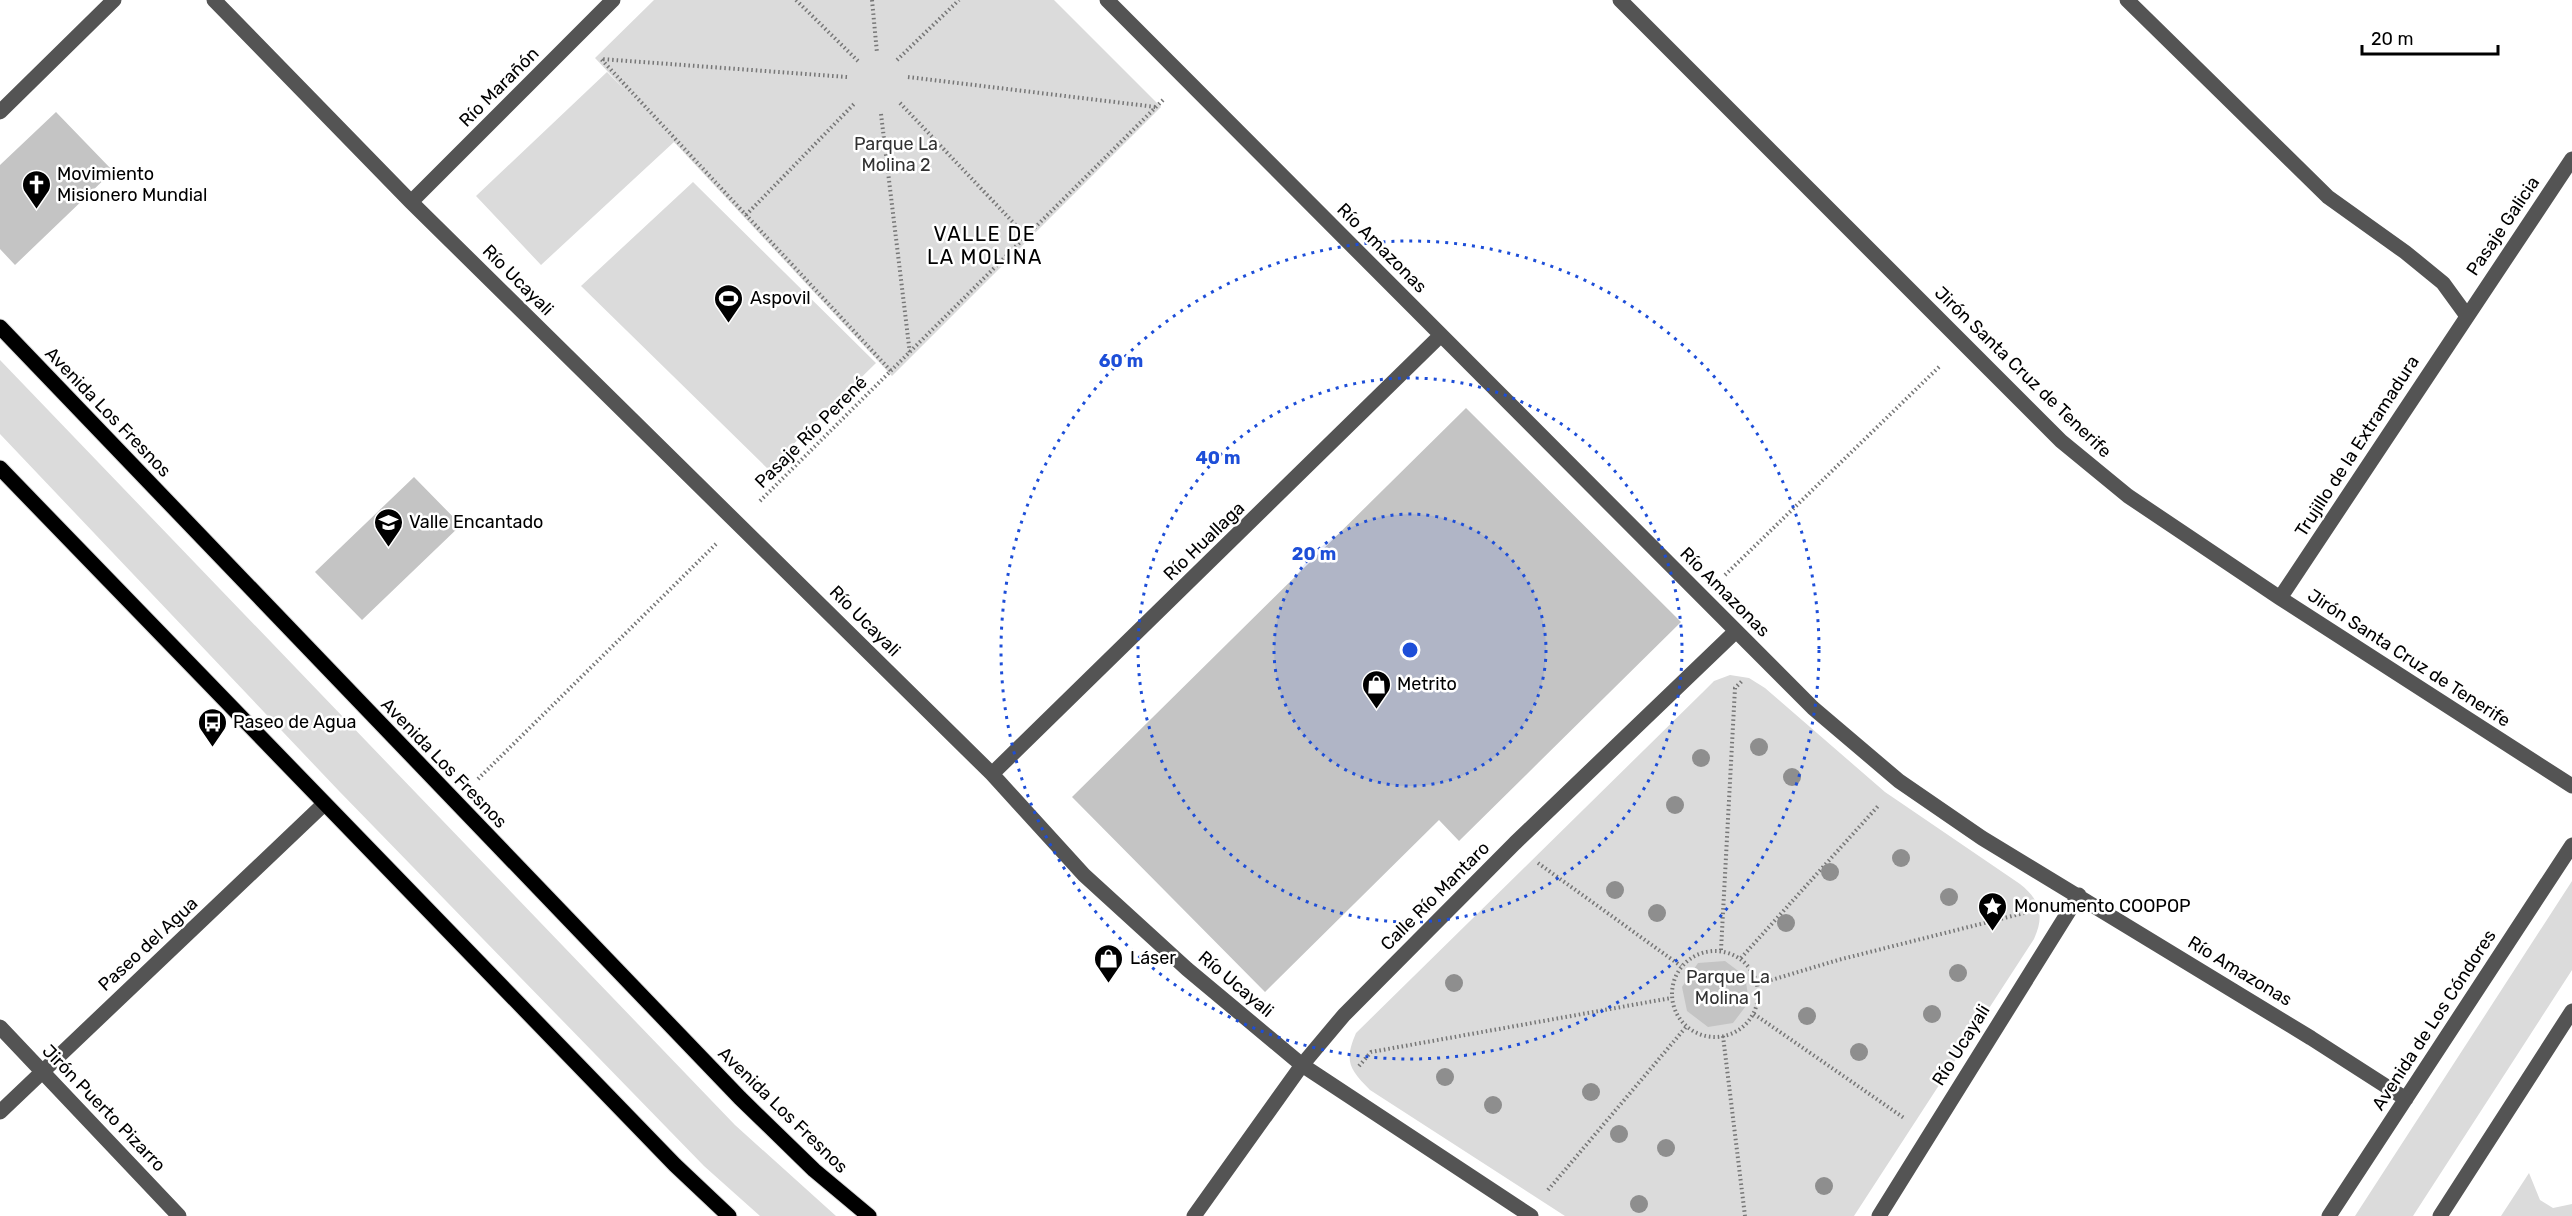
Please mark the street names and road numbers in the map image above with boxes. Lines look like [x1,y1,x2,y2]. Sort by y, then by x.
street label: Río Marañón [454,42,544,132]
street label: Pasaje Galicia [2462,172,2544,280]
street label: Río Amazonas [1333,199,1431,297]
street label: Río Ucayali [478,240,558,320]
street label: Jirón Santa Cruz de Tenerife [1930,282,2116,462]
street label: Avenida Los Fresnos [40,342,176,482]
street label: Trujillo de la Extramadura [2290,351,2424,541]
street label: Pasaje Río Perené [750,371,872,493]
street label: Río Huallaga [1159,497,1249,585]
street label: Río Amazonas [1676,543,1774,641]
street label: Río Ucayali [825,581,905,661]
street label: Jirón Santa Cruz de Tenerife [2304,584,2514,732]
street label: Avenida Los Fresnos [376,693,512,833]
street label: Calle Río Mantaro [1376,837,1494,955]
street label: Paseo del Agua [94,892,202,996]
street label: Avenida de Los Cóndores [2367,926,2501,1114]
street label: Río Amazonas [2184,931,2296,1011]
street label: Río Ucayali [1194,946,1278,1022]
street label: Río Ucayali [1927,1000,1995,1090]
street label: Jirón Puerto Pizarro [38,1040,170,1176]
street label: Avenida Los Fresnos [713,1042,853,1178]

